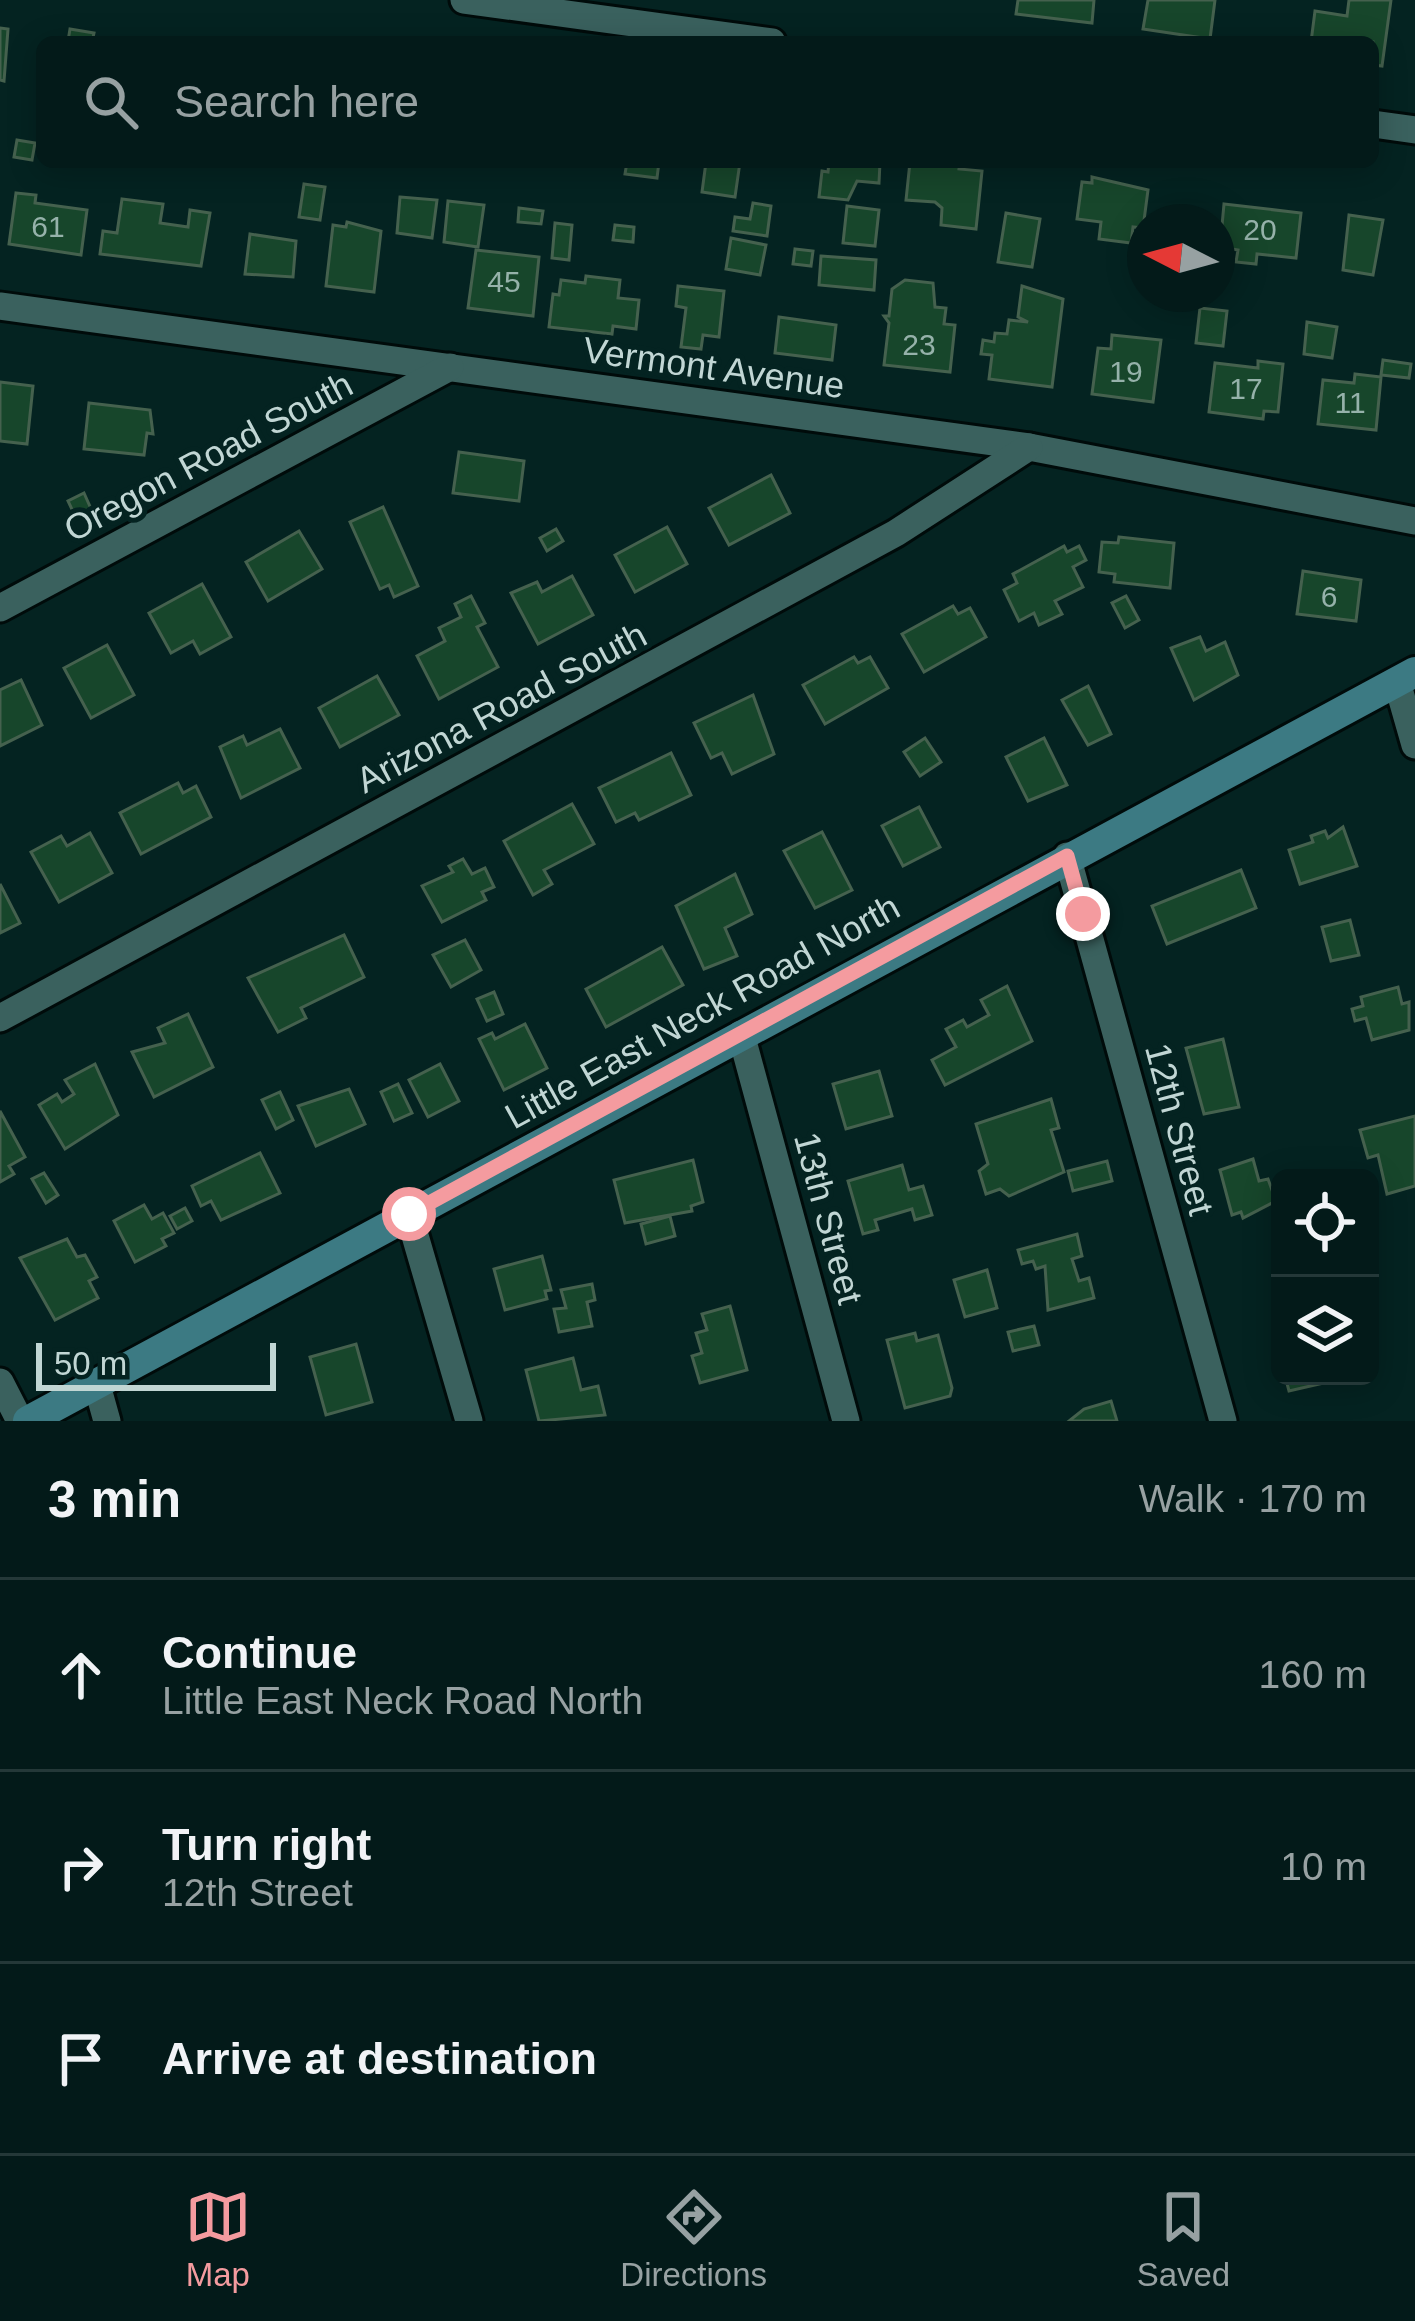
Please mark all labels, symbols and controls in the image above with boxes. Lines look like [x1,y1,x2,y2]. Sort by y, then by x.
search box [36,36,1379,168]
icon: search [78,69,144,135]
text: Search here [174,76,419,127]
north arrow [1127,204,1235,312]
house number: 61 [31,210,65,243]
house number: 20 [1243,213,1277,246]
house number: 45 [487,265,521,298]
house number: 23 [902,328,936,361]
street label: Vermont Avenue [581,329,847,406]
house number: 19 [1109,355,1143,388]
street label: Oregon Road South [57,363,359,550]
house number: 17 [1229,372,1263,405]
house number: 11 [1334,386,1366,419]
house number: 6 [1321,580,1337,613]
street label: Arizona Road South [349,614,653,801]
street label: Little East Neck Road North [498,886,906,1137]
route end [1056,887,1110,941]
street label: 12th Street [1137,1039,1222,1219]
street label: 13th Street [786,1128,871,1308]
map controls [1271,1169,1379,1385]
button: locate [1271,1169,1379,1277]
route start [382,1187,436,1241]
button: layers [1271,1277,1379,1385]
scale bar [36,1337,276,1390]
text: 50 m [54,1345,127,1382]
text: 3 min [48,1471,181,1528]
text: Walk · 170 m [1139,1477,1367,1520]
text: Continue [162,1627,357,1678]
icon: ahead [48,1642,114,1708]
text: 160 m [1259,1653,1367,1696]
text: Little East Neck Road North [162,1679,643,1722]
text: Turn right [162,1819,371,1870]
icon: right [48,1834,114,1900]
text: 10 m [1280,1845,1367,1888]
text: 12th Street [162,1871,353,1914]
icon: arrive [48,2026,114,2092]
text: Arrive at destination [162,2033,597,2084]
tab: Map [185,2184,251,2294]
tab: Directions [620,2184,767,2294]
tab: Saved [1137,2184,1230,2294]

